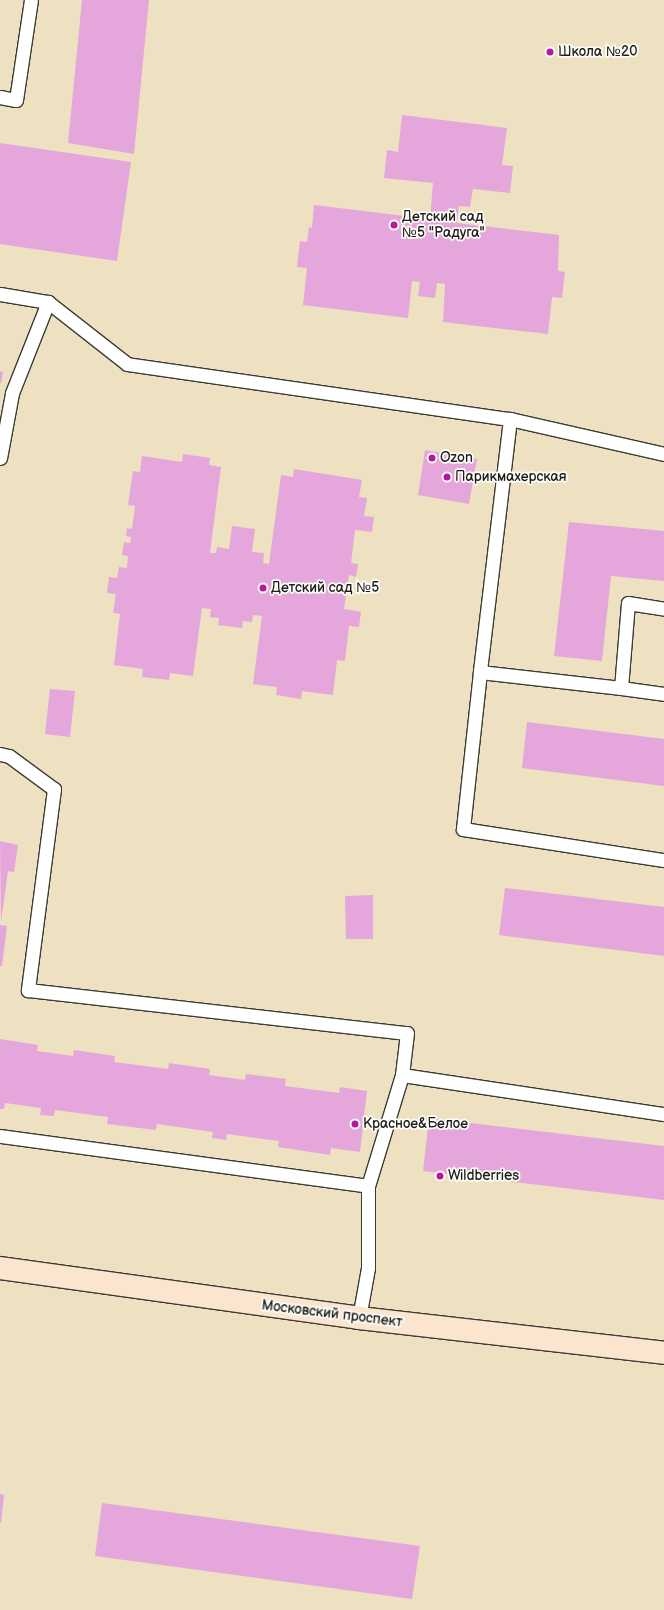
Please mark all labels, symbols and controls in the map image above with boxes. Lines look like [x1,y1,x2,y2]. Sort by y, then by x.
place label: Школа №20 [558,44,637,60]
marker: Школа №20 [545,47,555,57]
place label: Детский сад №5 "Радуга" [402,209,485,242]
marker: Детский сад №5 "Радуга" [389,220,399,230]
place label: Ozon [440,450,473,466]
marker: Ozon [427,453,437,463]
place label: Парикмахерская [455,469,567,485]
marker: Парикмахерская [442,472,452,482]
place label: Детский сад №5 [271,580,379,596]
marker: Детский сад №5 [258,583,268,593]
place label: Красное&Белое [363,1116,468,1132]
marker: Красное&Белое [350,1119,360,1129]
place label: Wildberries [448,1168,519,1184]
marker: Wildberries [435,1171,445,1181]
street label: Московский проспект [261,1297,403,1331]

